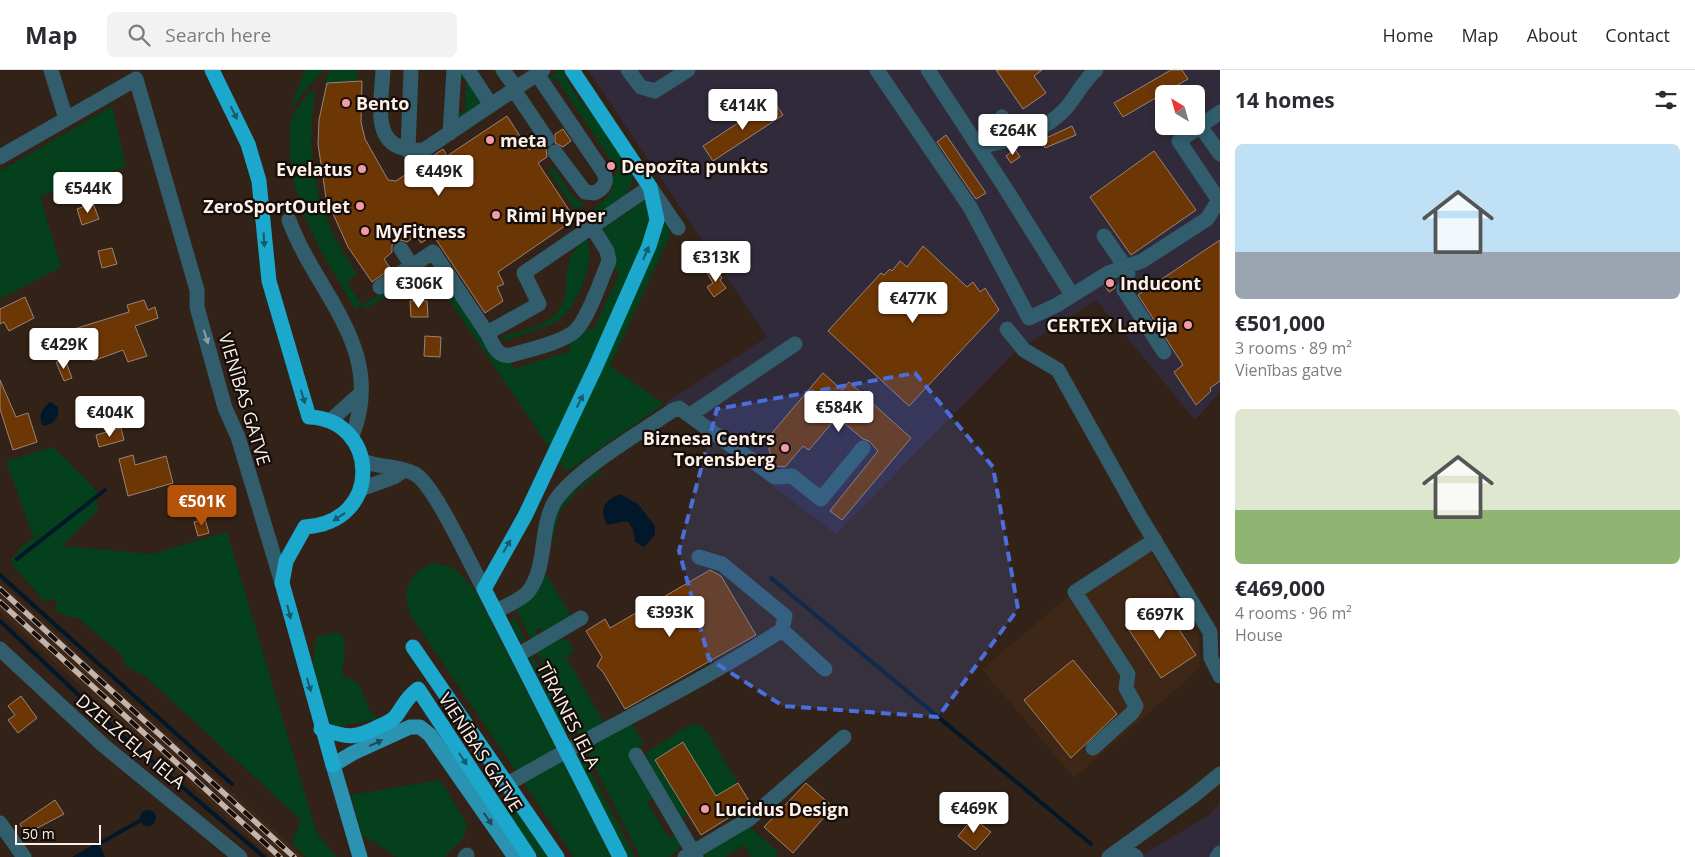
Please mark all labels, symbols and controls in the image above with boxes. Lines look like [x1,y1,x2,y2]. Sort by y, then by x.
search box [107,12,457,57]
text: Map [25,18,77,51]
icon: search [125,21,153,49]
text: Search here [165,22,271,48]
text: Home [1383,23,1433,47]
text: Map [1461,23,1499,47]
text: About [1527,23,1577,47]
text: Contact [1605,23,1670,47]
north arrow [1155,85,1205,135]
map controls [1155,85,1205,135]
text: 14 homes [1235,86,1335,114]
icon: filters [1652,86,1680,114]
pin: €414K [708,88,778,131]
place label: Bento [356,91,410,115]
text: €414K [719,94,767,116]
marker: Bento [340,97,352,109]
one-way arrow [231,106,239,120]
pin: €264K [978,114,1048,156]
text: €264K [989,119,1037,141]
place label: meta [500,128,547,152]
marker: meta [484,134,496,146]
pin: €449K [404,154,474,197]
place label: Depozīta punkts [621,154,768,178]
place label: Evelatus [276,157,352,181]
text: €449K [415,160,463,182]
marker: Depozīta punkts [605,160,617,172]
marker: Evelatus [356,163,368,175]
pin: €544K [53,172,123,214]
text: €544K [64,177,112,199]
icon: home [1413,177,1503,267]
place label: ZeroSportOutlet [203,194,350,218]
marker: ZeroSportOutlet [354,200,366,212]
place label: Rimi Hyper [506,203,605,227]
marker: Rimi Hyper [490,209,502,221]
place label: MyFitness [375,219,466,243]
marker: MyFitness [359,225,371,237]
one-way arrow [260,232,268,248]
pin: €313K [681,240,751,283]
one-way arrow [642,245,650,260]
text: €313K [692,246,740,268]
pin: €306K [384,266,454,309]
place label: Inducont [1120,271,1201,295]
text: €306K [395,272,443,294]
marker: Inducont [1104,277,1116,289]
pin: €477K [878,282,948,324]
text: €477K [889,287,937,309]
text: €501,000 [1235,309,1325,337]
place label: CERTEX Latvija [1046,313,1178,337]
marker: CERTEX Latvija [1182,319,1194,331]
pin: €429K [29,328,99,370]
one-way arrow [203,330,211,345]
street label: VIENĪBAS GATVE [213,330,277,468]
text: €429K [40,333,88,355]
text: 3 rooms · 89 m² [1235,337,1352,359]
text: Vienības gatve [1235,359,1342,381]
one-way arrow [299,390,307,405]
pin: €584K [804,390,874,433]
one-way arrow [576,394,584,408]
pin: €404K [75,396,145,438]
text: €584K [815,396,863,418]
text: €404K [86,401,134,423]
place label: Biznesa Centrs Torensberg [643,426,775,471]
marker: Biznesa Centrs Torensberg [779,442,791,454]
icon: home [1413,442,1503,532]
pin: €501K [167,484,237,527]
text: €501K [178,490,226,512]
one-way arrow [332,512,346,521]
one-way arrow [502,540,511,553]
text: €469,000 [1235,574,1325,602]
pin: €393K [635,596,705,638]
pin: €697K [1125,598,1195,640]
text: €393K [646,601,694,623]
text: 4 rooms · 96 m² [1235,602,1352,624]
text: €697K [1136,603,1184,625]
one-way arrow [285,604,293,619]
text: House [1235,624,1283,646]
street label: TĪRAINES IELA [532,658,606,773]
one-way arrow [306,677,314,692]
street label: DZELZCEĻA IELA [71,688,191,794]
street label: VIENĪBAS GATVE [434,688,528,816]
one-way arrow [369,738,383,746]
one-way arrow [458,753,468,766]
pin: €469K [939,792,1009,834]
place label: Lucidus Design [715,797,849,821]
text: €469K [950,797,998,819]
marker: Lucidus Design [699,803,711,815]
one-way arrow [483,812,493,826]
scale bar [15,822,101,845]
text: 50 m [22,824,55,843]

